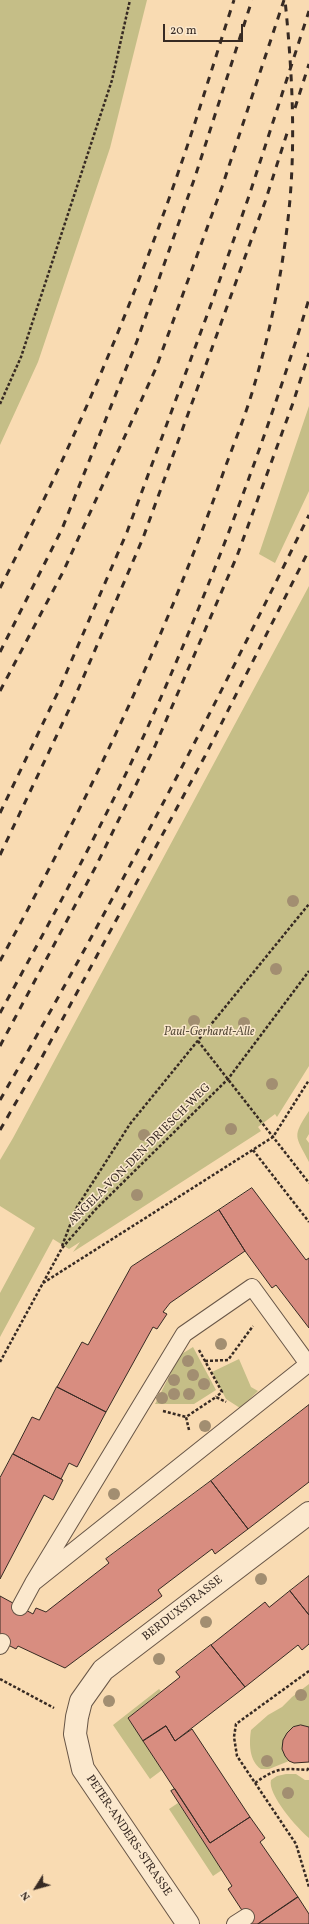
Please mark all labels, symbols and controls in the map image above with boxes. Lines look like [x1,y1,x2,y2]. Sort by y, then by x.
scale bar [165,16,245,42]
text: 20 m [170,23,197,39]
park label: Paul-Gerhardt-Alle [164,1026,254,1040]
street label: ANGELA-VON-DEN-DRIESCH-WEG [66,1081,214,1229]
street label: BERDUXSTRASSE [140,1573,226,1645]
street label: PETER-ANDERS-STRASSE [82,1773,174,1899]
north arrow [16,1868,56,1908]
text: N [18,1888,34,1903]

